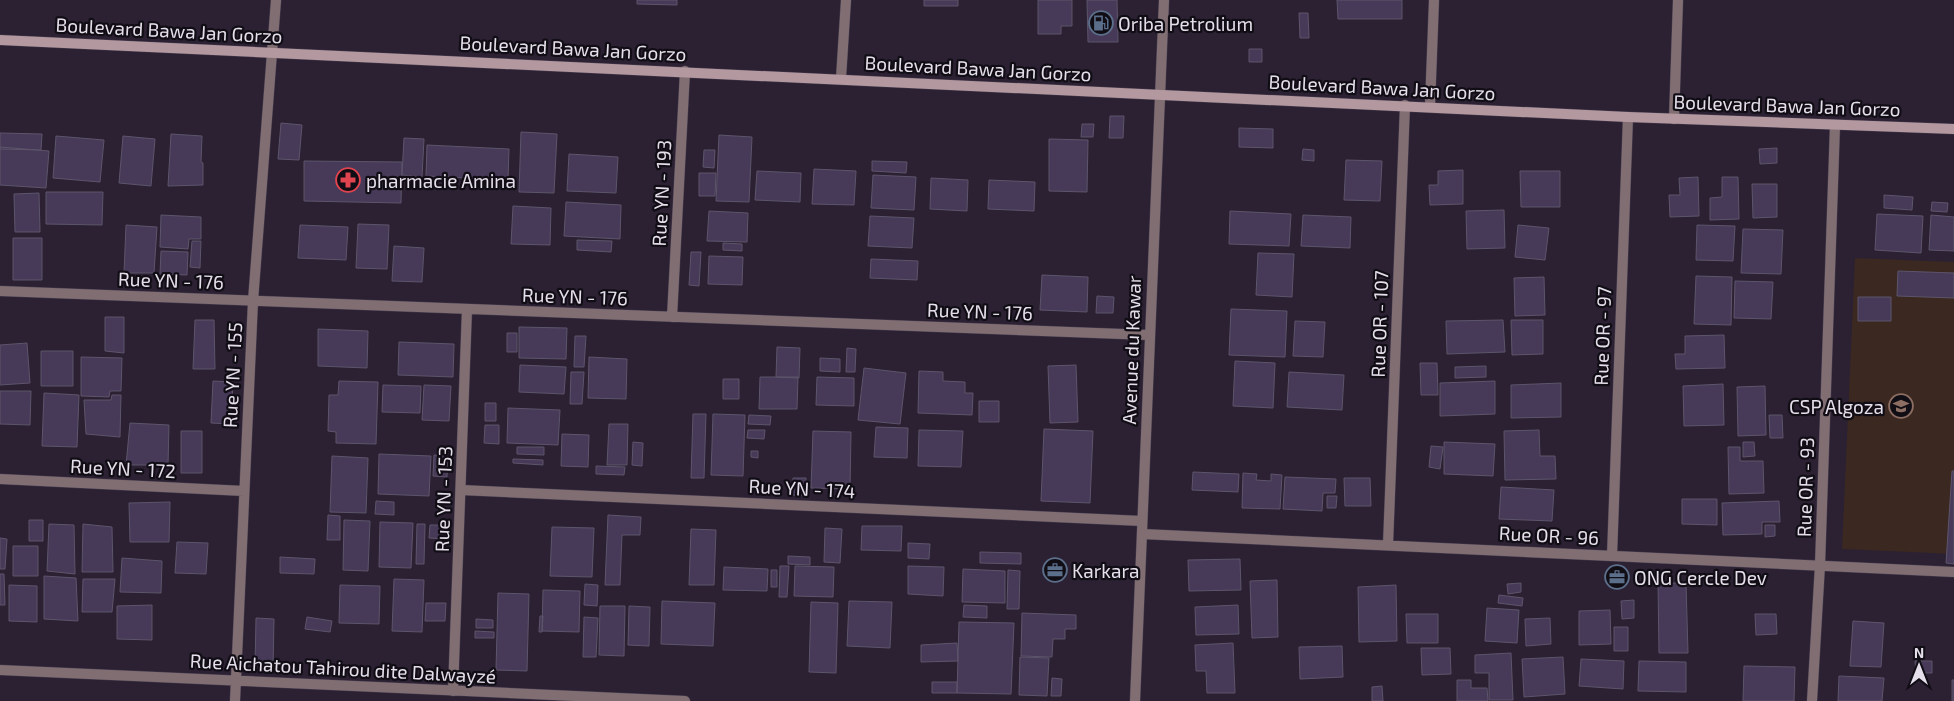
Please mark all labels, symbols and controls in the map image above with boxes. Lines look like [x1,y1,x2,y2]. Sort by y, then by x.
fuel station icon: Oriba Petrolium [1088,10,1114,36]
place label: Oriba Petrolium [1118,12,1253,35]
street label: Boulevard Bawa Jan Gorzo [55,13,283,47]
street label: Boulevard Bawa Jan Gorzo [459,31,687,65]
street label: Boulevard Bawa Jan Gorzo [864,51,1092,85]
street label: Boulevard Bawa Jan Gorzo [1268,70,1496,104]
street label: Boulevard Bawa Jan Gorzo [1673,90,1901,120]
street label: Rue YN - 193 [647,139,675,247]
pharmacy icon: pharmacie Amina [335,167,361,193]
place label: pharmacie Amina [366,169,516,192]
street label: Rue YN - 176 [118,267,224,293]
street label: Rue OR - 107 [1366,270,1392,378]
street label: Avenue du Kawar [1117,275,1145,425]
street label: Rue YN - 176 [522,283,628,309]
street label: Rue OR - 97 [1589,286,1615,386]
street label: Rue YN - 176 [927,298,1033,324]
street label: Rue YN - 155 [218,322,246,428]
school or university icon: CSP Algoza [1888,393,1914,419]
place label: CSP Algoza [1789,395,1884,418]
street label: Rue OR - 93 [1792,437,1818,537]
street label: Rue YN - 153 [430,446,456,552]
street label: Rue YN - 172 [70,454,176,482]
street label: Rue YN - 174 [748,474,856,502]
street label: Rue OR - 96 [1498,521,1600,549]
office icon: Karkara [1042,557,1068,583]
place label: Karkara [1072,559,1139,582]
office icon: ONG Cercle Dev [1604,564,1630,590]
place label: ONG Cercle Dev [1634,566,1767,589]
north arrow [1894,641,1944,691]
text: N [1914,644,1924,661]
street label: Rue Aichatou Tahirou dite Dalwayzé [189,648,497,688]

